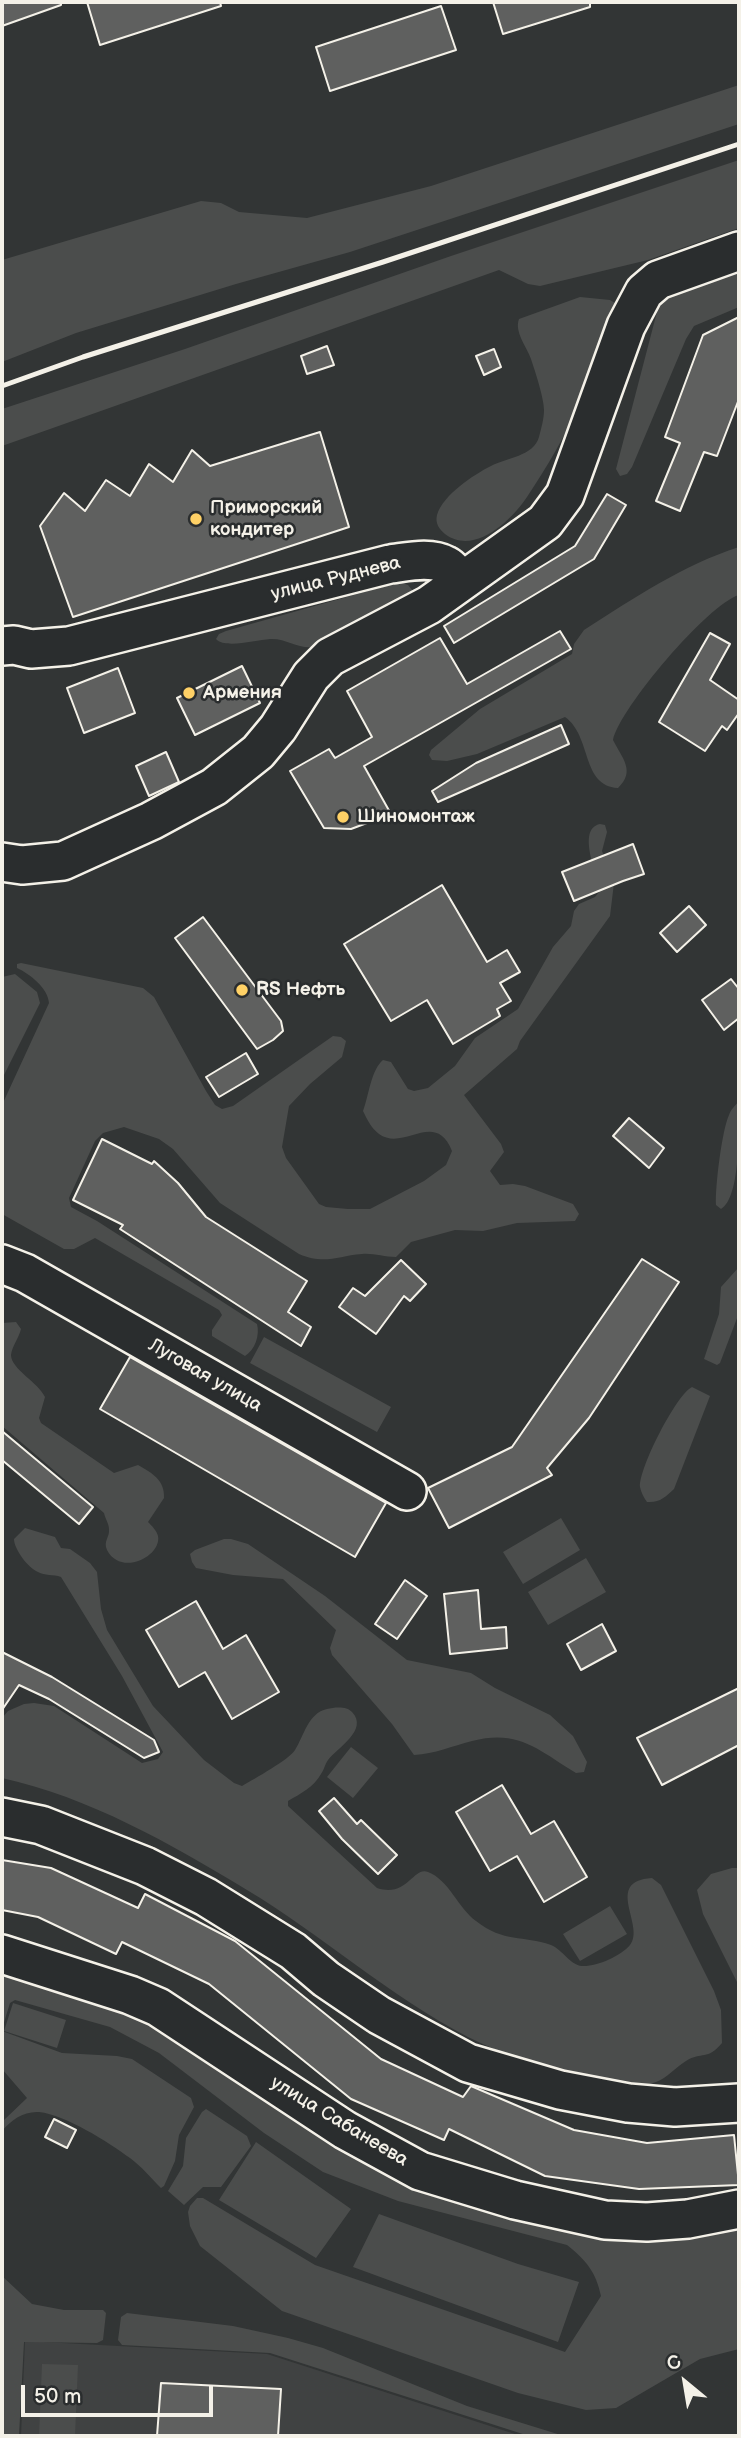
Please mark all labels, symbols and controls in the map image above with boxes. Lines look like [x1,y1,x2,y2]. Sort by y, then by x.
place label: Приморский кондитер [210,497,322,541]
marker: Приморский кондитер [188,511,204,527]
street label: улица Руднева [269,552,403,606]
place label: Армения [203,682,282,704]
marker: Армения [181,685,197,701]
place label: Шиномонтаж [357,806,475,828]
marker: Шиномонтаж [335,809,351,825]
place label: RS Нефть [256,979,345,1001]
marker: RS Нефть [234,982,250,998]
street label: Луговая улица [144,1334,266,1418]
street label: улица Сабанеева [266,2072,412,2172]
north arrow [650,2347,720,2417]
text: С [663,2350,686,2377]
scale bar [24,2372,217,2416]
text: 50 m [34,2384,81,2409]

